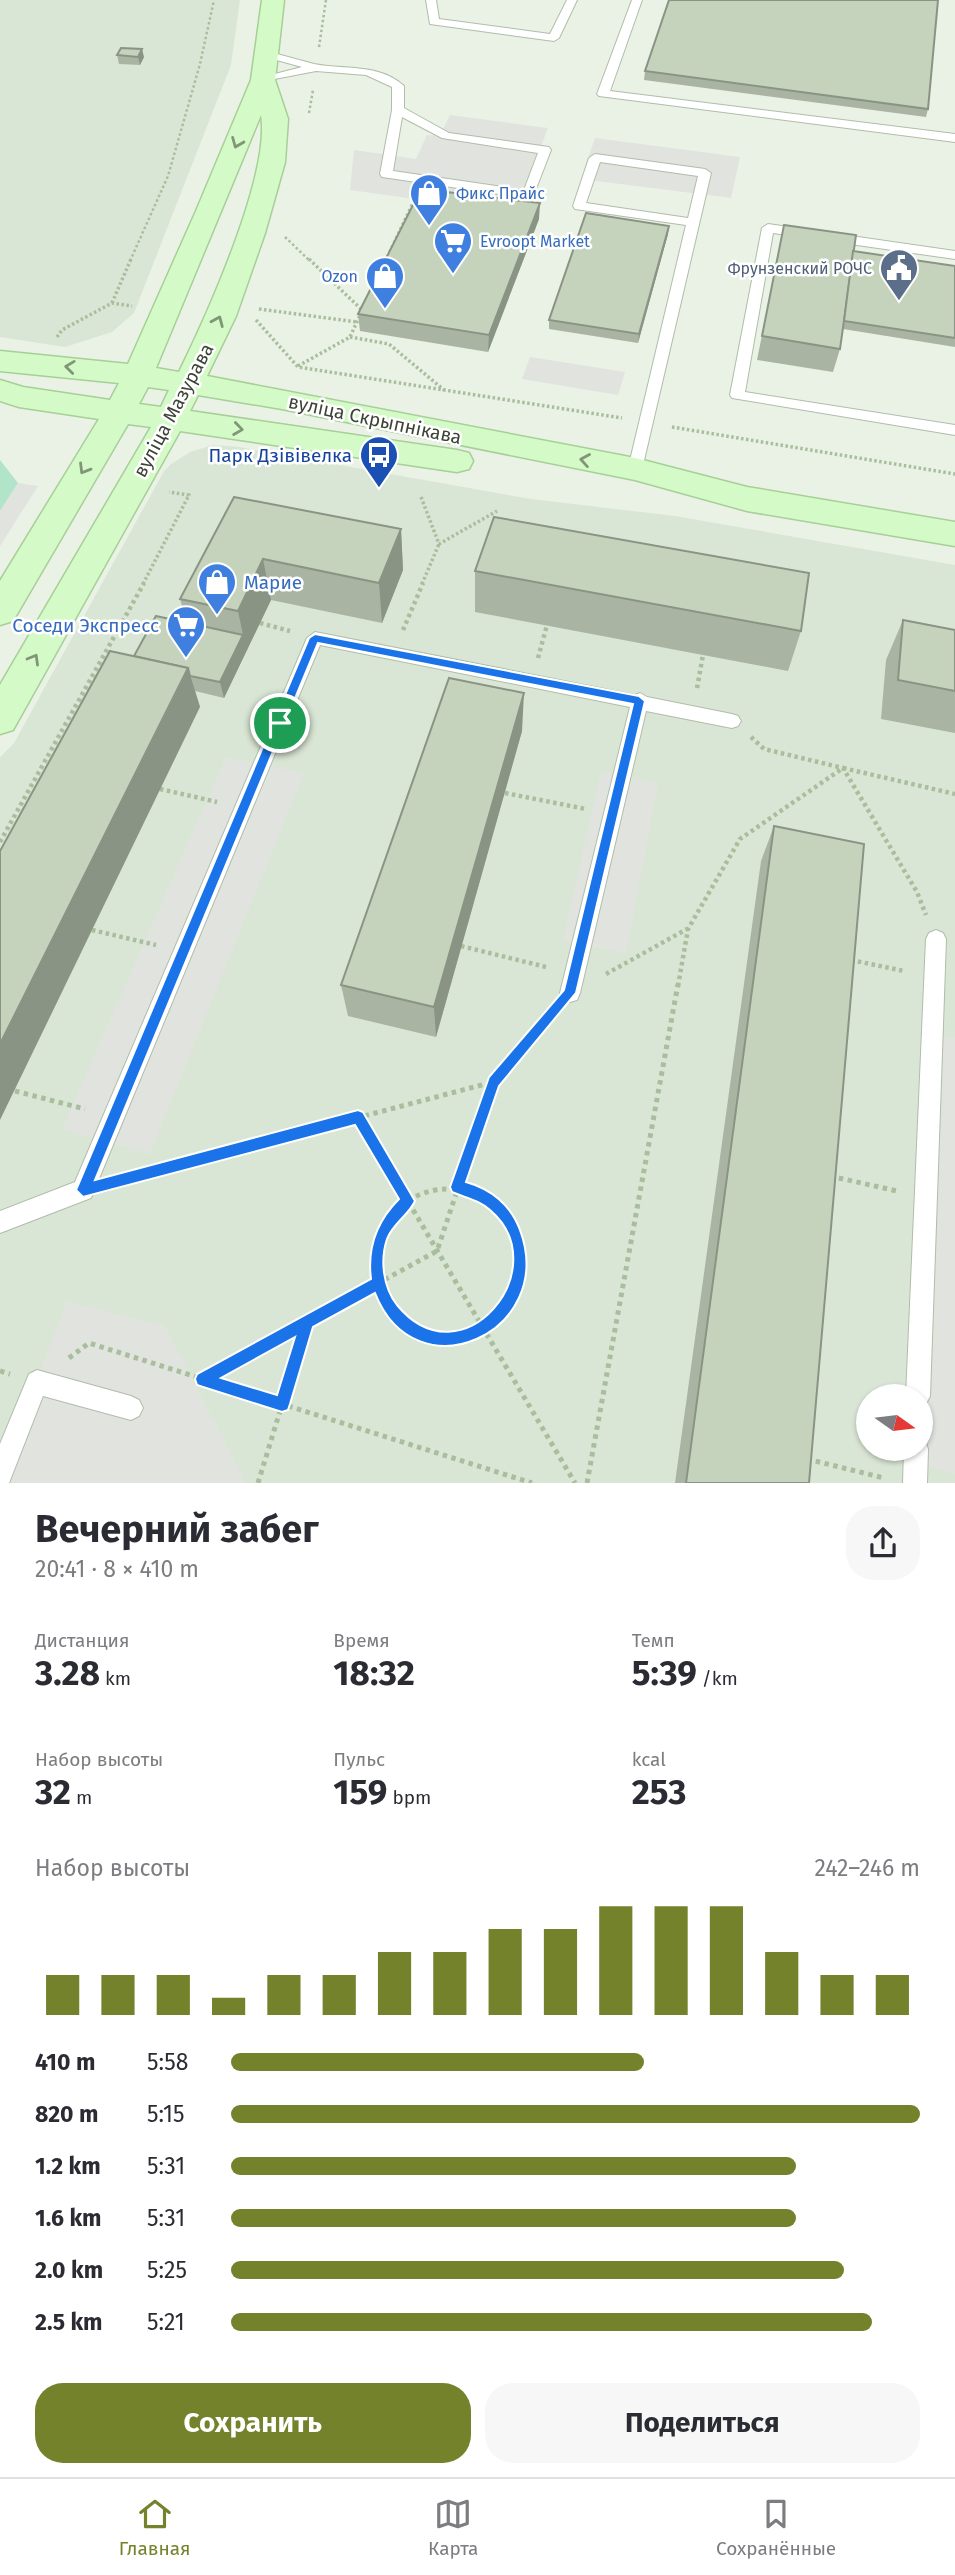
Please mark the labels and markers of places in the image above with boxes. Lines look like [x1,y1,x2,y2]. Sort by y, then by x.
shop icon: Фикс Прайс [408,172,450,227]
place label: Фикс Прайс [456,184,545,203]
supermarket icon: Evroopt Market [432,220,474,275]
place label: Evroopt Market [480,232,590,251]
public building icon: Фрунзенский РОЧС [878,247,920,302]
shop icon: Ozon [364,255,406,310]
place label: Фрунзенский РОЧС [727,259,872,278]
place label: Ozon [321,267,358,286]
bus stop icon: Парк Дзівівелка [358,434,400,489]
place label: Парк Дзівівелка [208,444,352,467]
shop icon: Марие [196,561,238,616]
place label: Марие [244,571,302,594]
supermarket icon: Соседи Экспресс [165,604,207,659]
place label: Соседи Экспресс [12,614,159,637]
pin [250,693,310,753]

